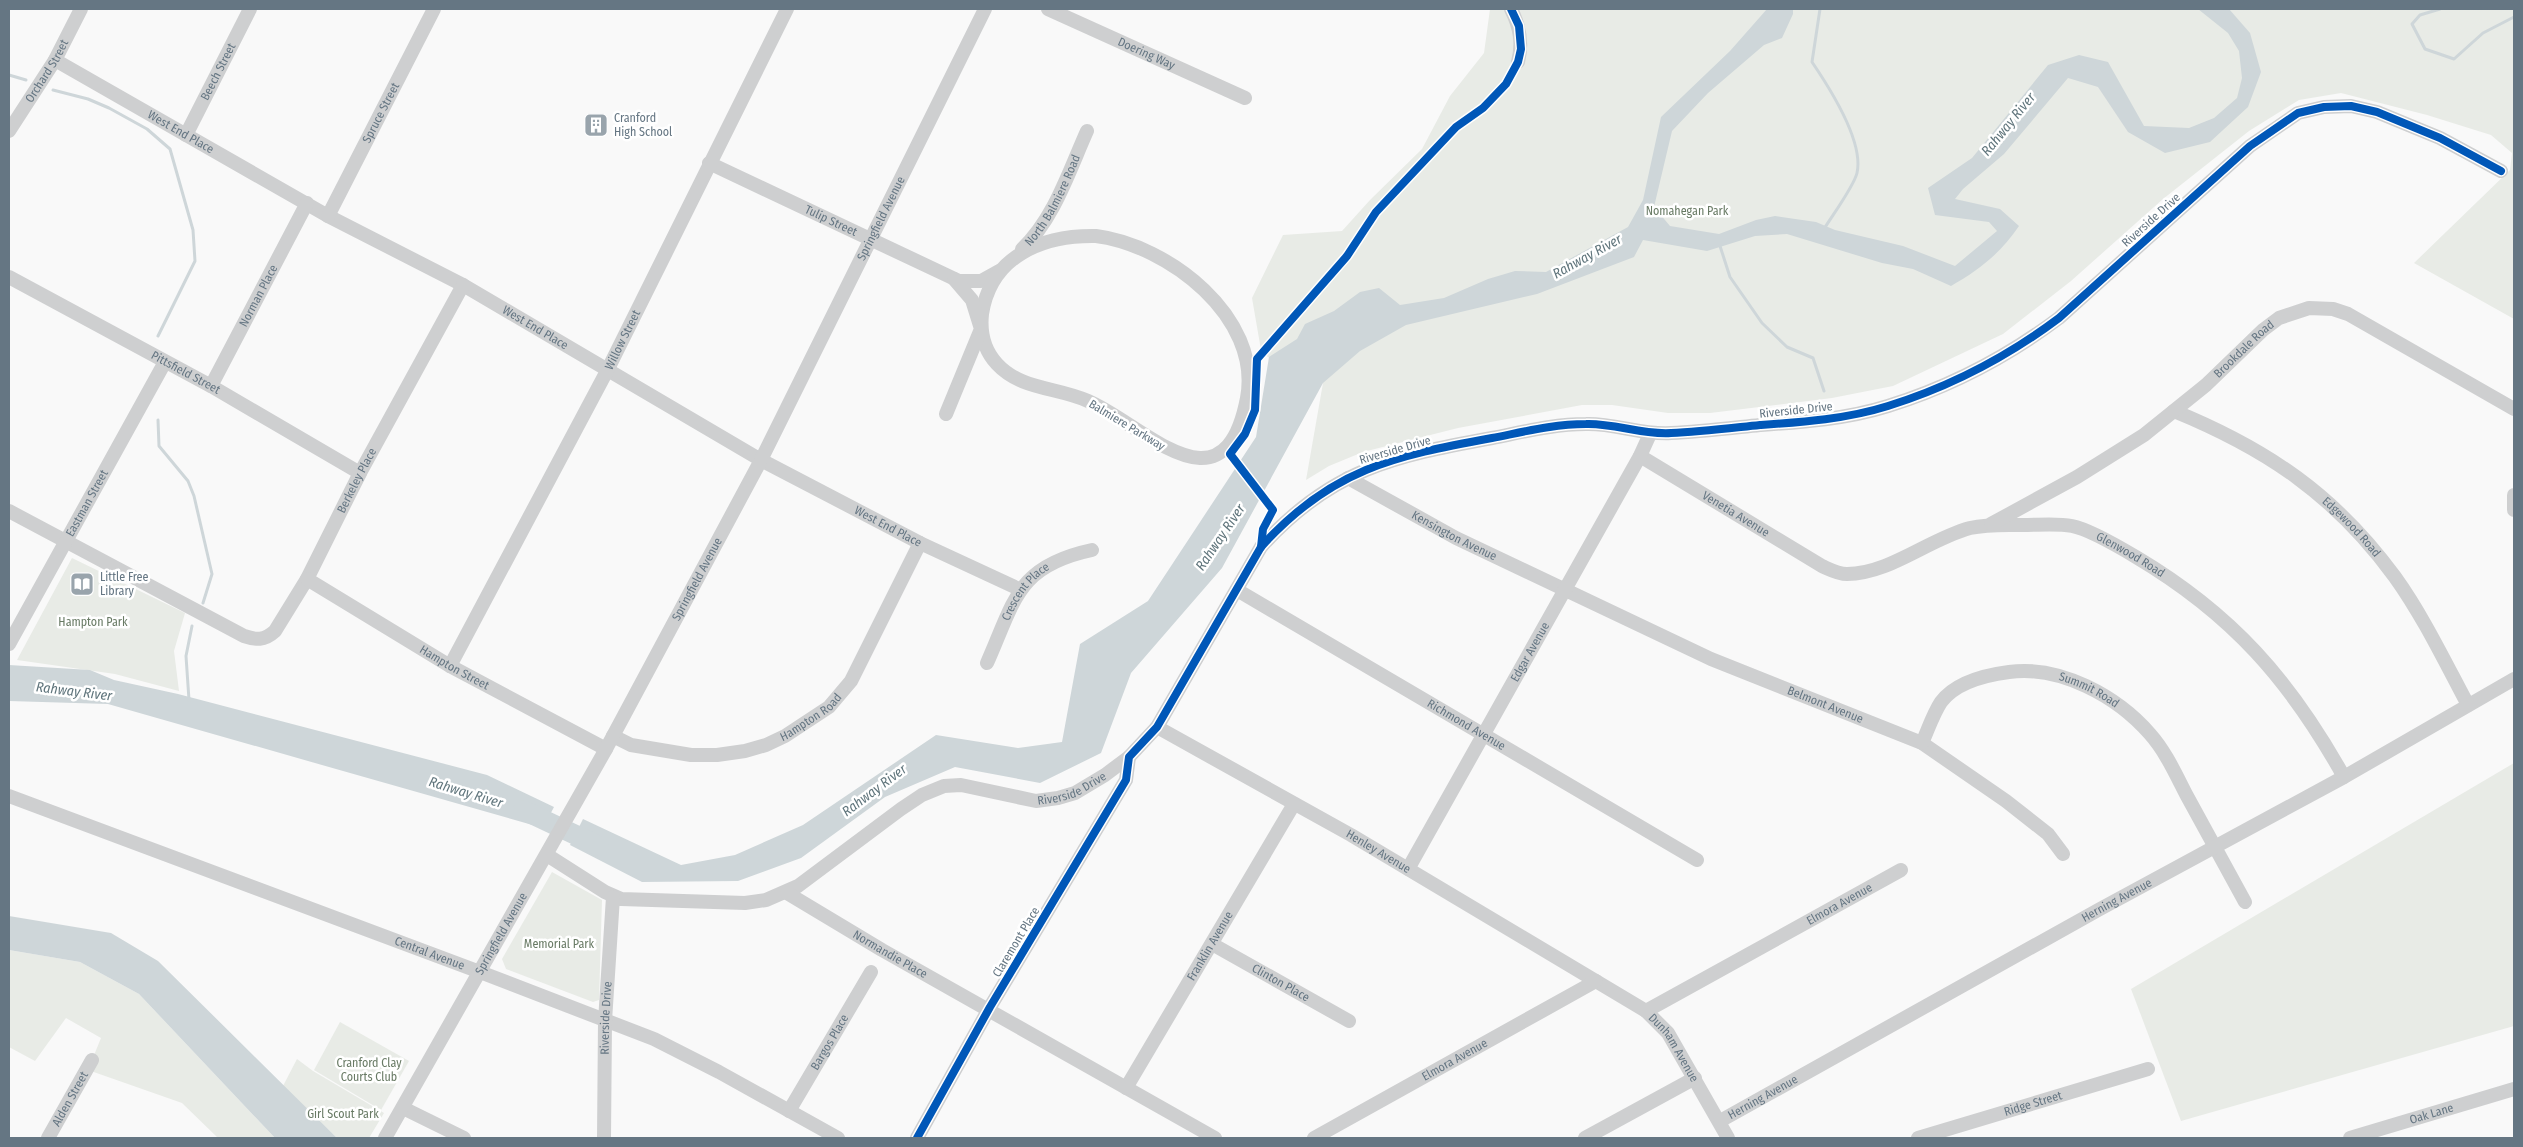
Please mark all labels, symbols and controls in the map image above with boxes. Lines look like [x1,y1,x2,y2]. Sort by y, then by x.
street label: Doering Way [1116,35,1178,73]
street label: Orchard Street [22,37,71,105]
street label: Beech Street [198,41,239,103]
street label: Spruce Street [360,80,402,145]
water label: Rahway River [1978,88,2040,159]
street label: West End Place [145,108,216,156]
place label: Cranford High School [614,111,672,139]
building icon: Cranford High School [583,112,609,138]
street label: North Balmiere Road [1022,153,1083,249]
street label: Springfield Avenue [854,174,908,263]
street label: Riverside Drive [2119,190,2183,250]
street label: Tulip Street [803,202,860,239]
park label: Nomahegan Park [1646,204,1729,218]
water label: Rahway River [1550,230,1626,282]
street label: Norman Place [236,262,280,329]
street label: West End Place [500,303,571,352]
street label: Willow Street [602,308,643,372]
street label: Brookdale Road [2211,317,2277,381]
street label: Pittsfield Street [149,348,223,397]
street label: Balmiere Parkway [1086,397,1168,454]
street label: Riverside Drive [1759,399,1833,421]
street label: Riverside Drive [1358,433,1432,467]
street label: Berkeley Place [334,446,379,515]
street label: Eastman Street [63,467,111,539]
street label: Venetia Avenue [1700,488,1772,540]
street label: Edgewood Road [2320,494,2384,560]
water label: Rahway River [1192,500,1249,574]
street label: West End Place [852,503,924,550]
street label: Kensington Avenue [1409,508,1499,563]
street label: Glenwood Road [2094,529,2167,580]
street label: Springfield Avenue [669,535,725,623]
street label: Crescent Place [999,559,1052,623]
place label: Little Free Library [100,570,149,598]
library icon: Little Free Library [69,571,95,597]
park label: Hampton Park [58,615,128,629]
street label: Edgar Avenue [1508,620,1552,684]
street label: Hampton Street [417,642,492,693]
street label: Summit Road [2057,669,2122,711]
water label: Rahway River [35,678,114,705]
street label: Belmont Avenue [1786,683,1865,726]
street label: Hampton Road [778,691,844,744]
street label: Richmond Avenue [1425,696,1508,753]
water label: Rahway River [839,760,911,820]
street label: Riverside Drive [1036,769,1109,808]
water label: Rahway River [427,773,506,812]
street label: Henley Avenue [1344,827,1413,876]
street label: Herning Avenue [2079,875,2154,925]
street label: Elmora Avenue [1804,880,1875,928]
street label: Springfield Avenue [472,890,530,977]
street label: Claremont Place [990,904,1042,980]
street label: Franklin Avenue [1184,909,1236,983]
street label: Normandie Place [850,927,930,981]
street label: Central Avenue [393,934,467,973]
park label: Memorial Park [524,937,595,951]
street label: Clinton Place [1250,961,1312,1004]
street label: Riverside Drive [598,981,615,1055]
street label: Dunham Avenue [1646,1011,1702,1085]
street label: Bargos Place [808,1012,852,1072]
street label: Elmora Avenue [1419,1036,1490,1084]
park label: Cranford Clay Courts Club [336,1056,402,1084]
street label: Alden Street [49,1069,91,1129]
street label: Herning Avenue [1725,1072,1800,1122]
street label: Ridge Street [2002,1088,2064,1119]
street label: Oak Lane [2408,1100,2455,1127]
park label: Girl Scout Park [307,1107,379,1121]

